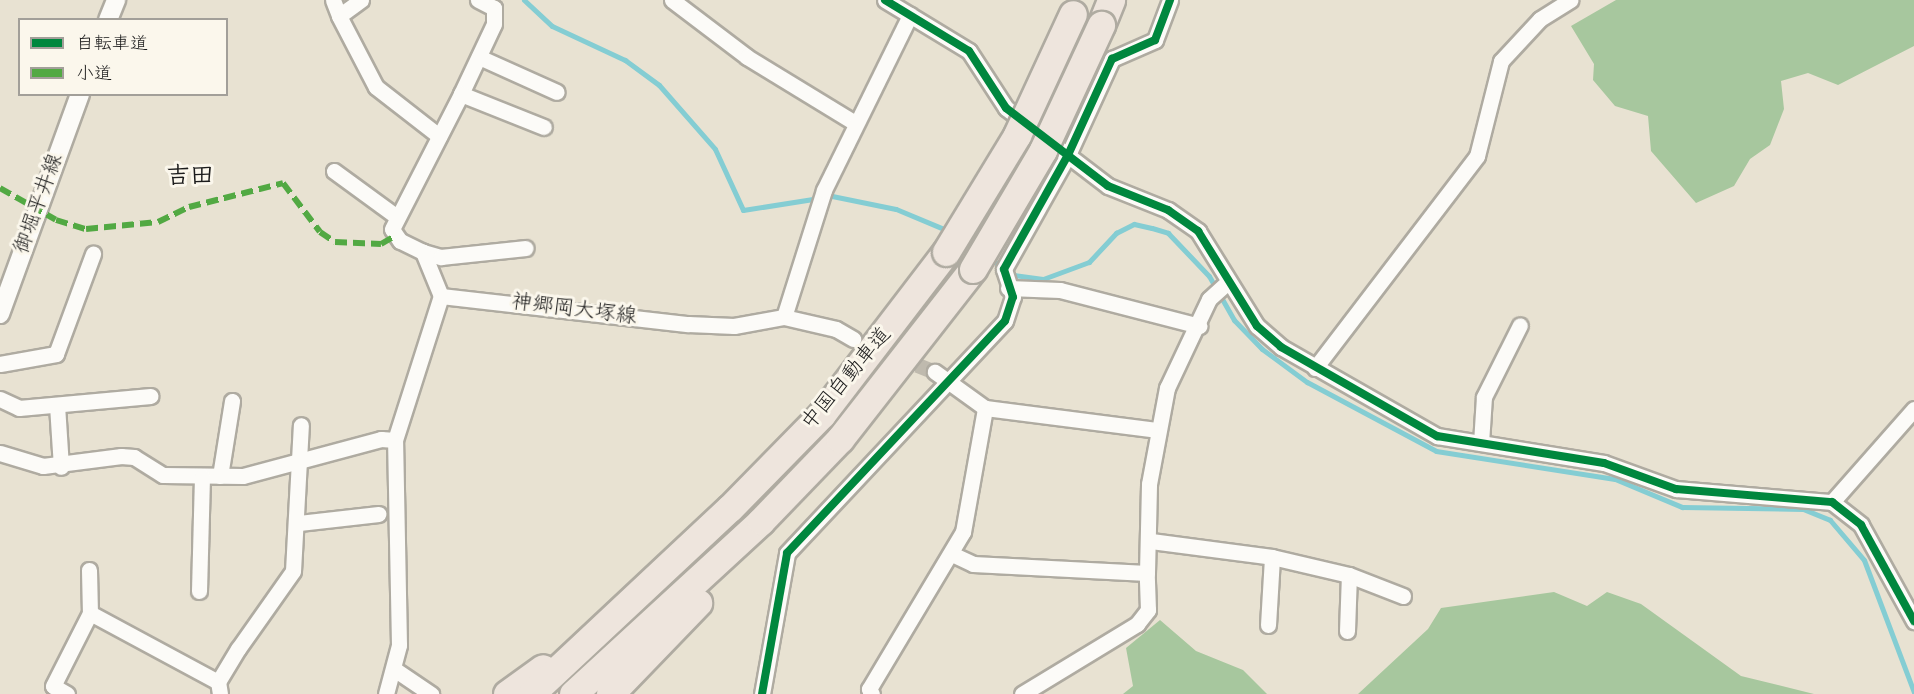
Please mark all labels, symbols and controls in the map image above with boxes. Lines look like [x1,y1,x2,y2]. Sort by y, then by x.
legend [18,18,228,96]
text: 自転車道 [76,32,148,58]
text: 小道 [76,62,112,88]
street label: 御堀平井線 [9,150,69,258]
district label: 吉田 [166,164,214,192]
street label: 神郷岡大塚線 [510,290,638,330]
street label: 中国自動車道 [797,323,897,435]

